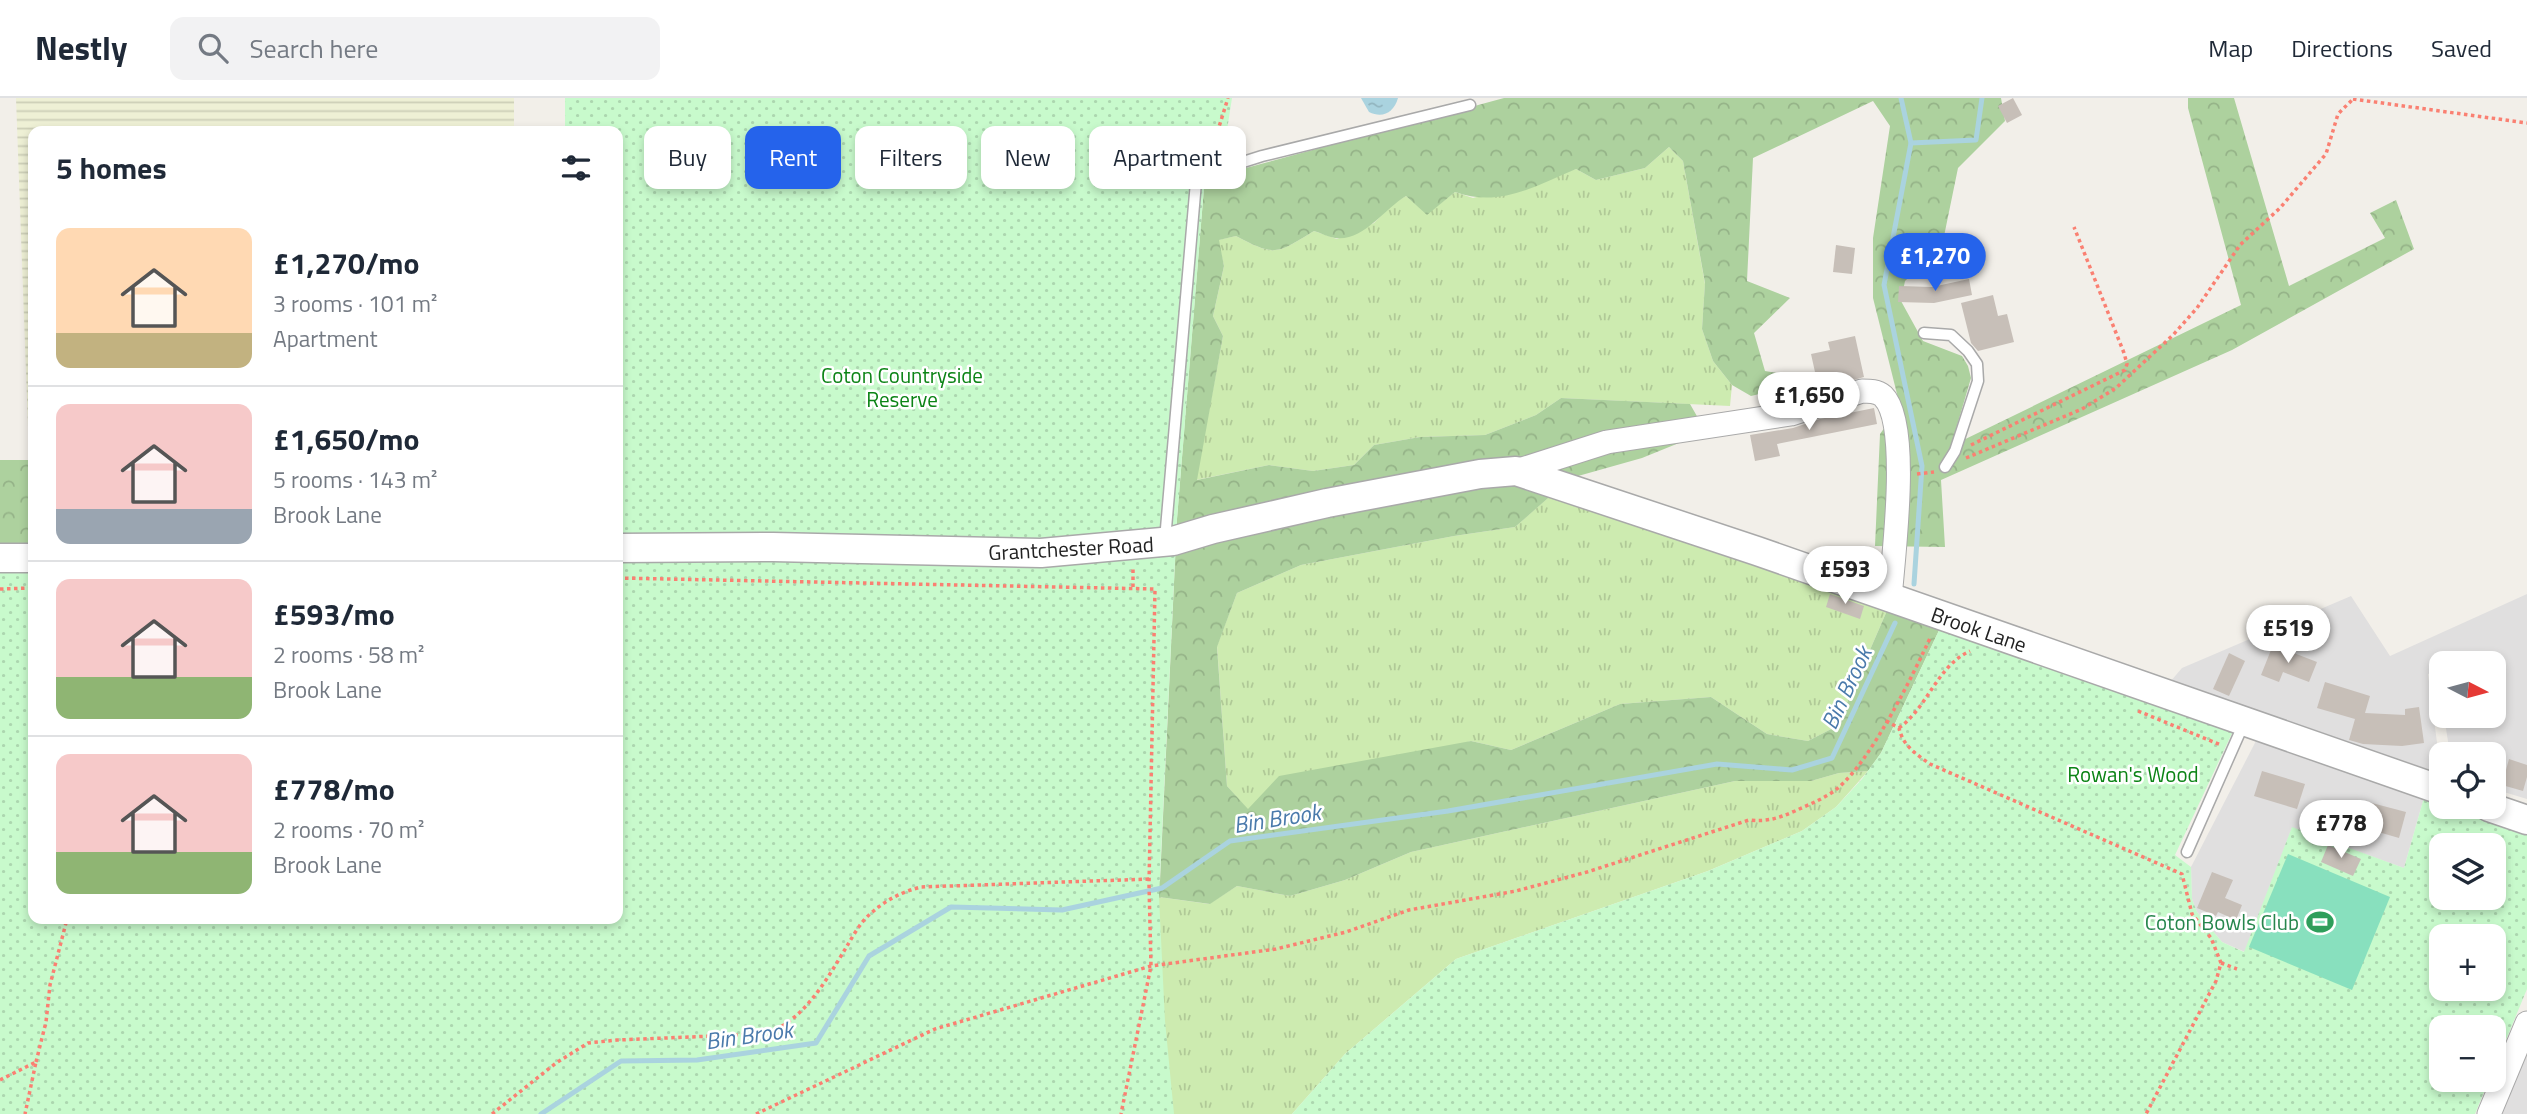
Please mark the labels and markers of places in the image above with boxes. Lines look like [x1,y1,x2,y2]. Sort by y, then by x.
pin: £1,270 [1878,234,1992,293]
pin: £1,650 [1752,372,1866,432]
pin: £593 [1804,546,1886,606]
pin: £519 [2247,606,2329,665]
pin: £778 [2300,800,2382,860]
place label: Coton Bowls Club [2145,906,2299,938]
sports icon: Coton Bowls Club [2305,907,2335,937]

